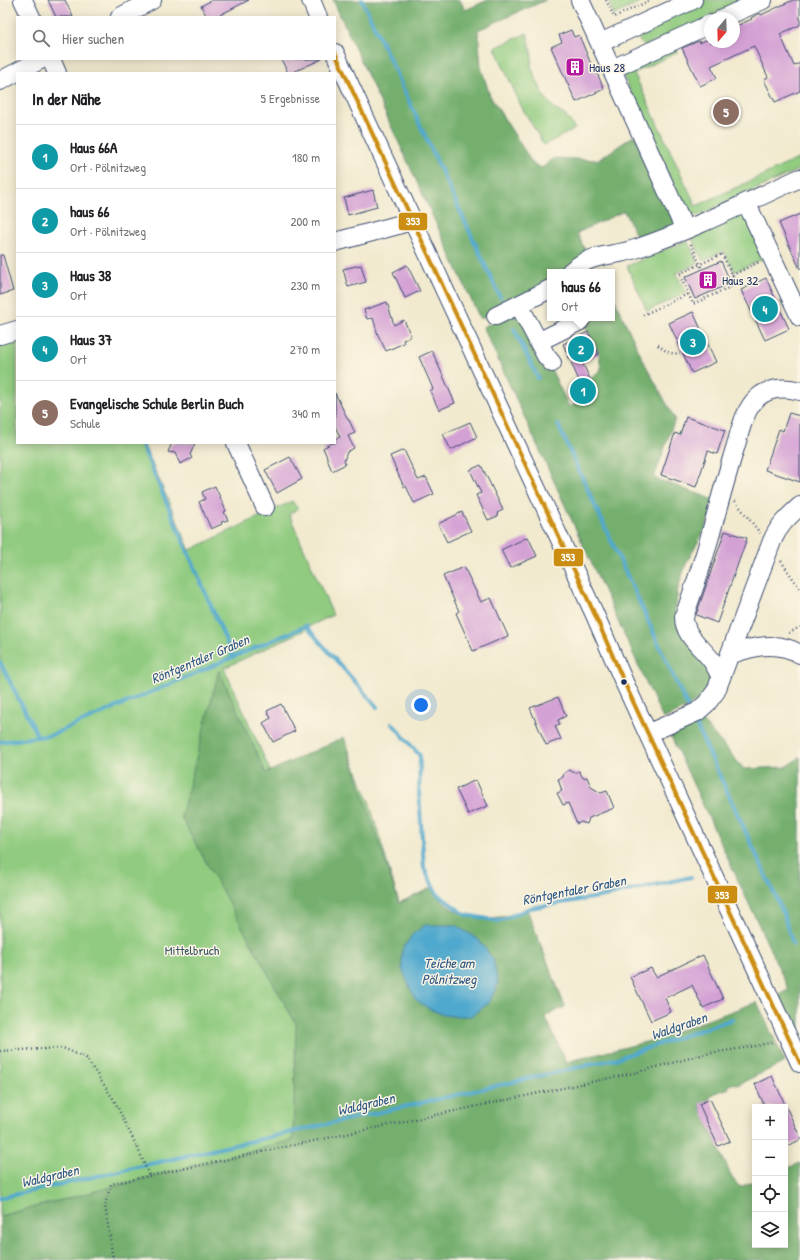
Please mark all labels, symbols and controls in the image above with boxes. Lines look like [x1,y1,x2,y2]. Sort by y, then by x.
north arrow [704,12,740,48]
search box [16,16,336,60]
icon: search [30,27,52,49]
text: Hier suchen [62,28,124,49]
building icon: Haus 28 [564,56,586,78]
place label: Haus 28 [589,58,625,76]
text: In der Nähe [32,87,101,110]
text: 5 Ergebnisse [260,89,320,107]
pin: 5 [713,97,739,127]
text: Haus 66A [70,137,117,158]
text: 1 [43,148,47,166]
text: 180 m [292,148,320,166]
text: Ort · Pölnitzweg [70,158,146,176]
text: haus 66 [70,201,109,222]
text: 2 [42,212,48,230]
text: 200 m [290,212,320,230]
line badge: 353 [398,212,428,231]
text: 353 [406,214,420,228]
text: Ort · Pölnitzweg [70,222,146,240]
text: Haus 38 [70,265,111,286]
popup [547,269,615,321]
building icon: Haus 32 [697,269,719,291]
place label: Haus 32 [722,271,758,289]
text: 3 [42,276,48,294]
text: 230 m [290,276,320,294]
text: haus 66 [561,276,601,297]
text: Ort [70,286,87,304]
pin: 4 [752,294,778,324]
text: Ort [561,297,578,315]
pin: 3 [680,327,706,357]
text: Haus 37 [70,329,112,350]
pin: 2 [568,334,594,364]
text: 4 [43,340,47,358]
text: 270 m [290,340,320,358]
text: Ort [70,350,87,368]
pin: 1 [570,376,596,406]
text: Evangelische Schule Berlin Buch [70,393,244,414]
text: 5 [42,404,48,422]
text: 340 m [292,404,320,422]
text: Schule [70,414,100,432]
line badge: 353 [553,548,584,567]
text: 353 [561,550,575,564]
water label: Röntgentaler Graben [148,629,254,689]
unlabelled marker [619,677,629,687]
your location [411,695,431,715]
water label: Röntgentaler Graben [521,870,629,910]
line badge: 353 [707,885,738,904]
text: 353 [715,888,729,902]
park label: Mittelbruch [165,941,220,959]
water label: Teiche am Pölnitzweg [422,953,477,989]
water label: Waldgraben [648,1007,711,1045]
water label: Waldgraben [335,1087,398,1120]
map controls [752,1104,788,1248]
button: + [752,1104,788,1140]
button: − [752,1140,788,1176]
water label: Waldgraben [19,1159,82,1192]
button: locate [752,1176,788,1212]
button: layers [752,1212,788,1248]

